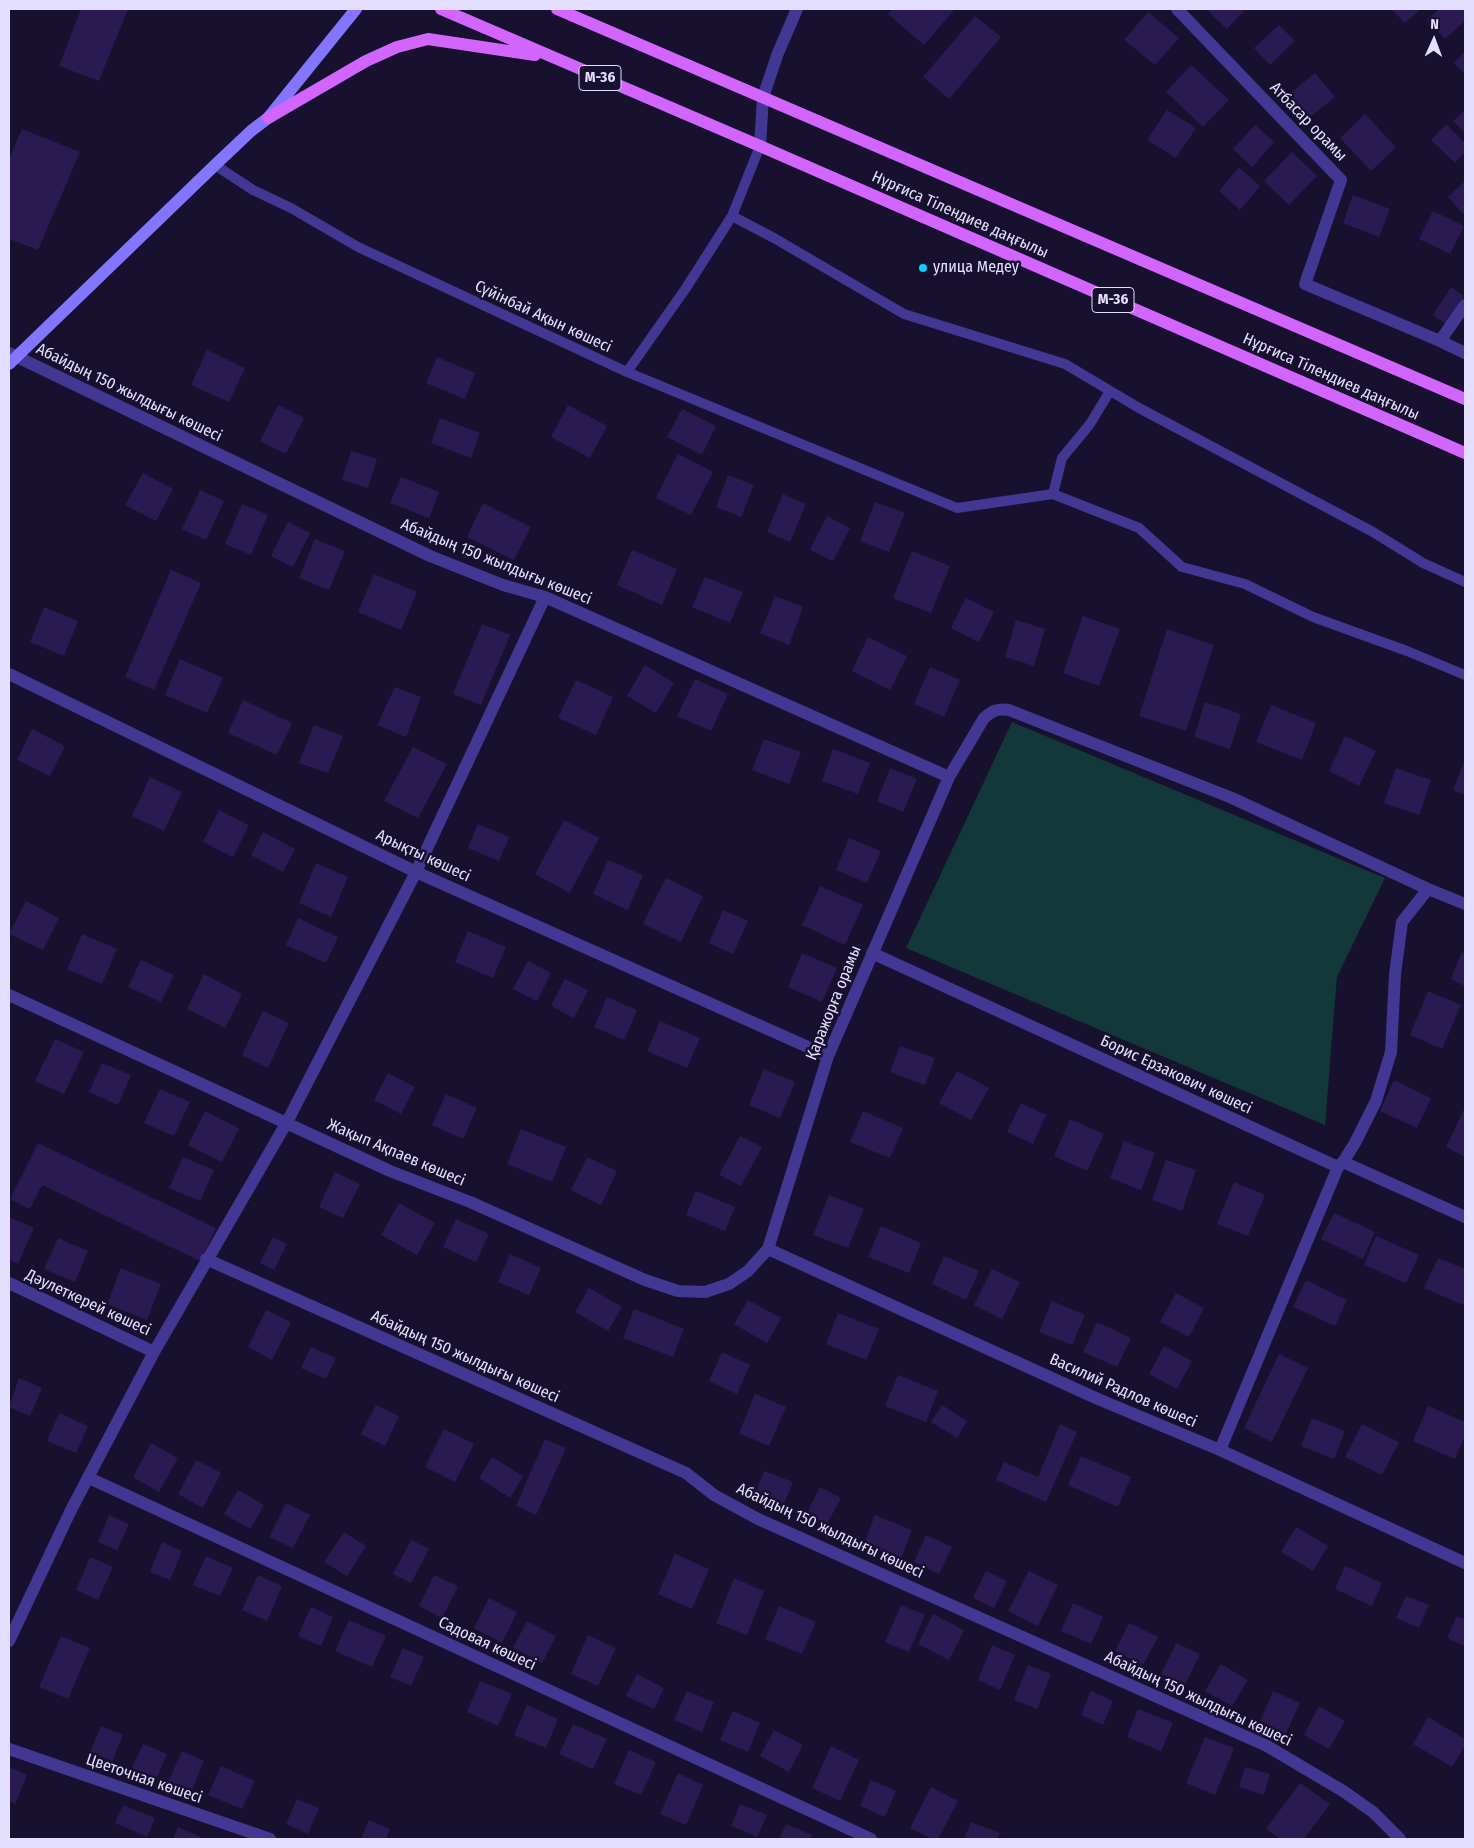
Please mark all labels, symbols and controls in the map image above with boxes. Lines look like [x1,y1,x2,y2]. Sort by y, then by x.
north arrow [1409,15,1459,65]
text: N [1430,16,1439,33]
road number: M-36 [579,66,621,90]
street label: Атбасар орамы [1266,79,1350,165]
street label: Нұрғиса Тілендиев даңғылы [869,167,1051,263]
place label: улица Медеу [933,258,1019,278]
marker: улица Медеу [917,262,929,274]
street label: Сүйінбай Ақын көшесі [471,277,615,357]
road number: M-36 [1092,288,1134,312]
street label: Нұрғиса Тілендиев даңғылы [1240,329,1422,425]
street label: Абайдың 150 жылдығы көшесі [33,340,225,446]
street label: Абайдың 150 жылдығы көшесі [398,515,594,609]
street label: Арықты көшесі [373,826,473,886]
street label: Қаражорға орамы [802,943,866,1063]
street label: Борис Ерзакович көшесі [1097,1031,1255,1119]
street label: Жақып Ақпаев көшесі [324,1115,468,1191]
street label: Дәулеткерей көшесі [22,1266,154,1340]
street label: Абайдың 150 жылдығы көшесі [368,1307,562,1407]
street label: Василий Радлов көшесі [1046,1350,1200,1432]
street label: Абайдың 150 жылдығы көшесі [733,1479,927,1583]
street label: Садовая көшесі [435,1613,539,1675]
street label: Абайдың 150 жылдығы көшесі [1101,1647,1295,1751]
street label: Цветочная көшесі [83,1750,205,1808]

